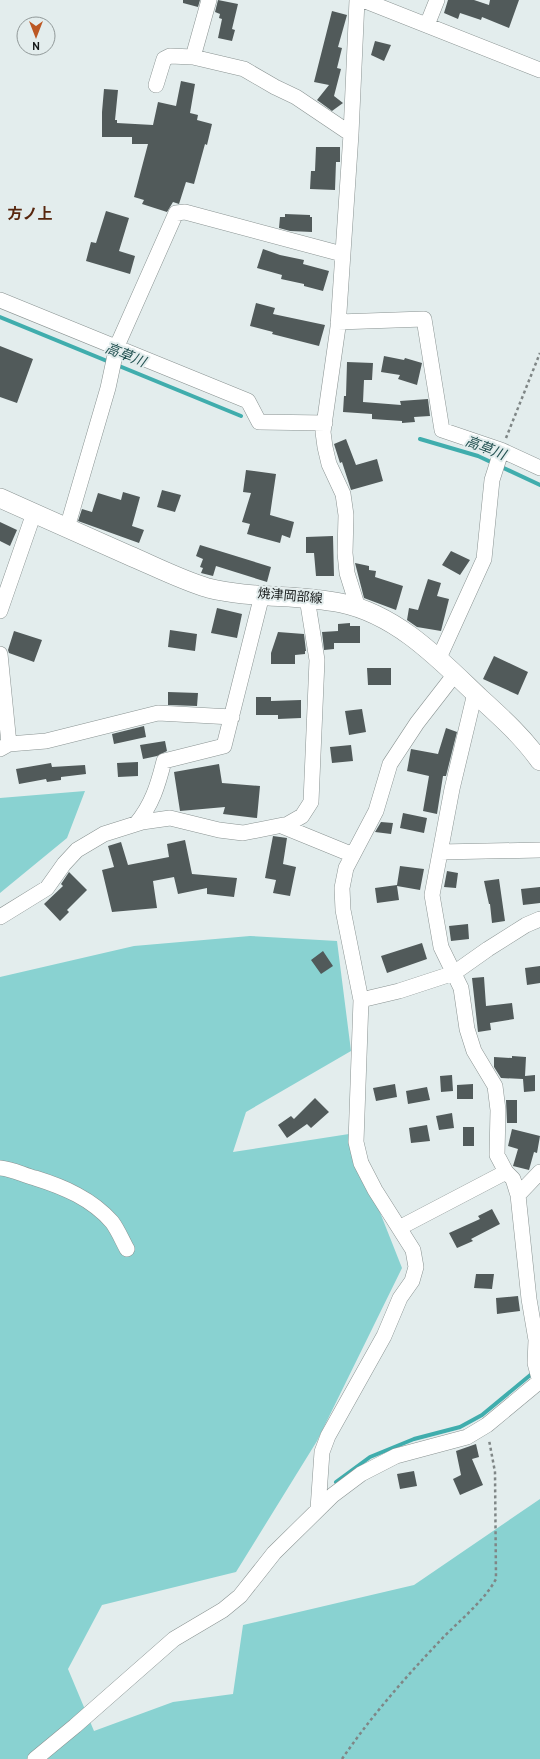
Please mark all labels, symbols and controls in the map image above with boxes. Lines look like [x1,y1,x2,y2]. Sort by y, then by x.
north arrow [16,16,56,56]
text: N [32,38,40,52]
district label: 方ノ上 [7,206,53,225]
water label: 高草川 [102,340,150,372]
water label: 高草川 [462,434,510,465]
street label: 焼津岡部線 [257,585,323,608]

